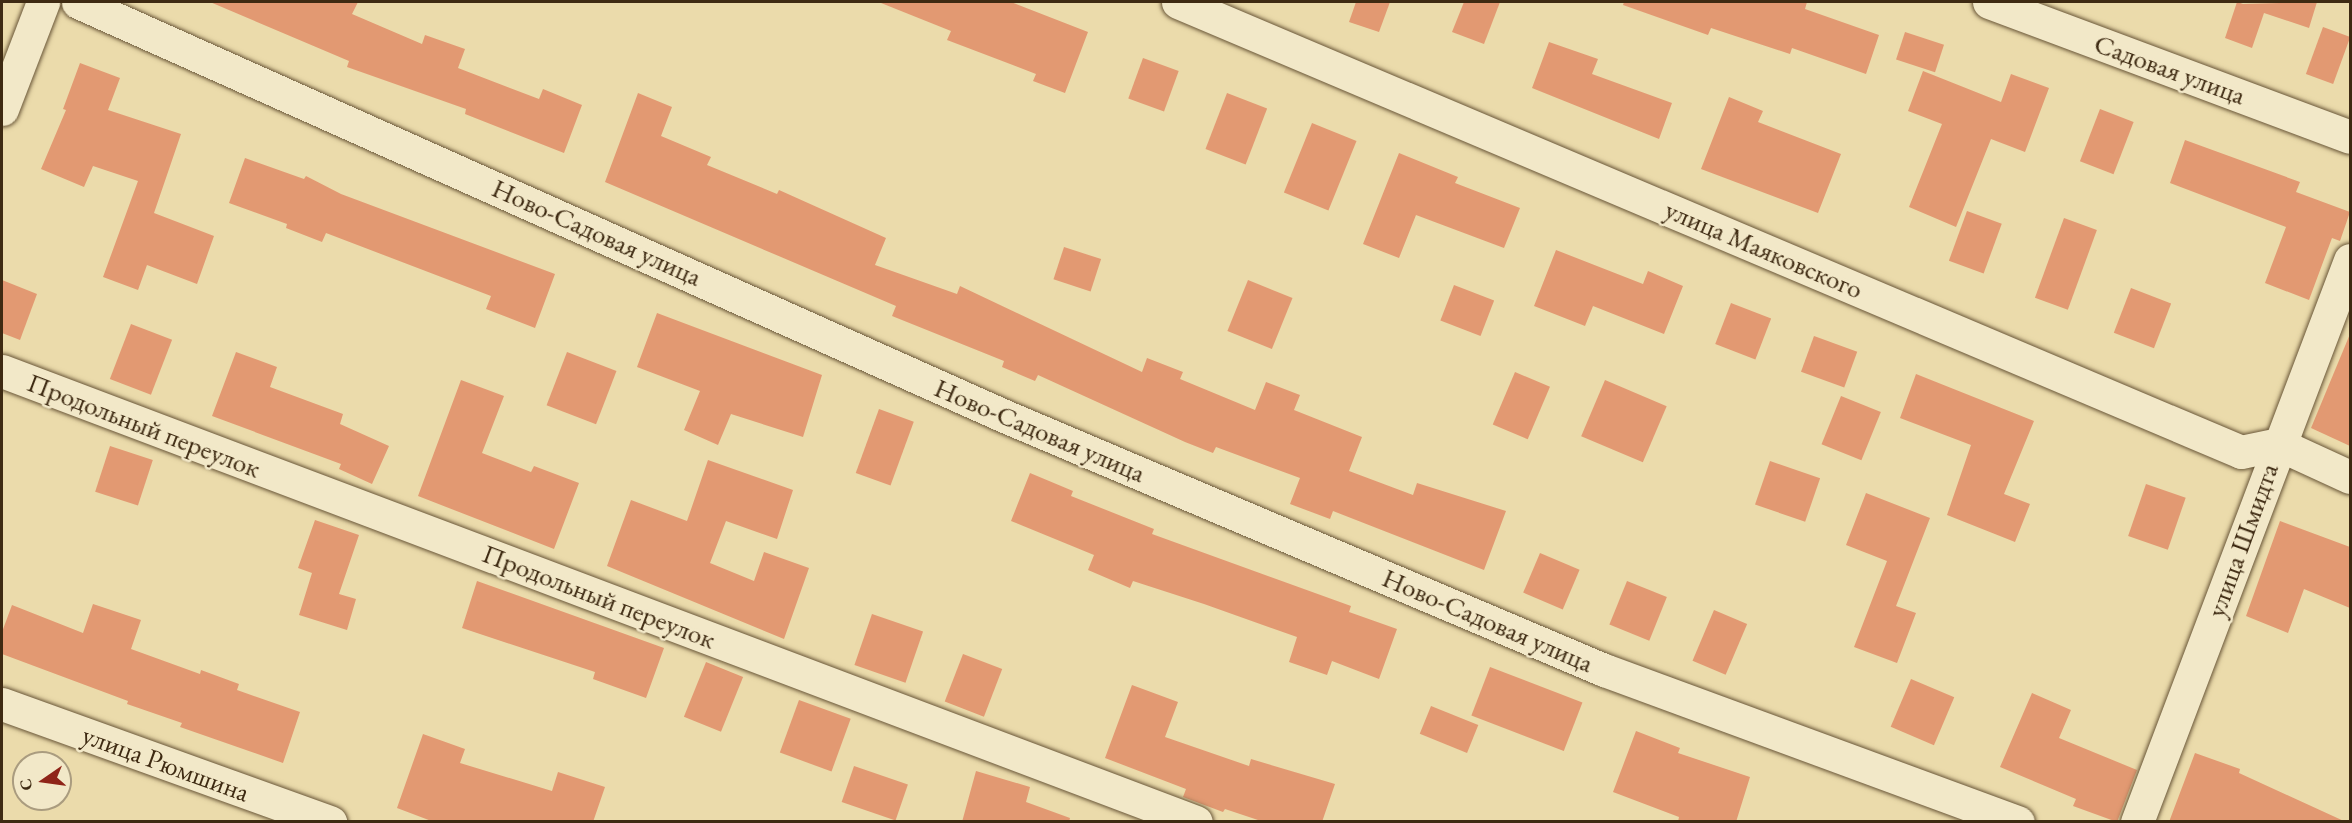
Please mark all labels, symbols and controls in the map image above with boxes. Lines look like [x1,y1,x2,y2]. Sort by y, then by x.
street label: Садовая улица [2090,27,2250,111]
street label: Ново-Садовая улица [487,171,707,293]
street label: улица Маяковского [1660,193,1868,305]
street label: Продольный переулок [23,366,265,484]
street label: Ново-Садовая улица [930,371,1150,489]
street label: улица Шмидта [2199,459,2285,621]
street label: Продольный переулок [478,537,720,655]
street label: Ново-Садовая улица [1378,561,1598,679]
street label: улица Рюмшина [78,718,254,808]
north arrow [12,751,72,811]
text: С [14,777,37,793]

